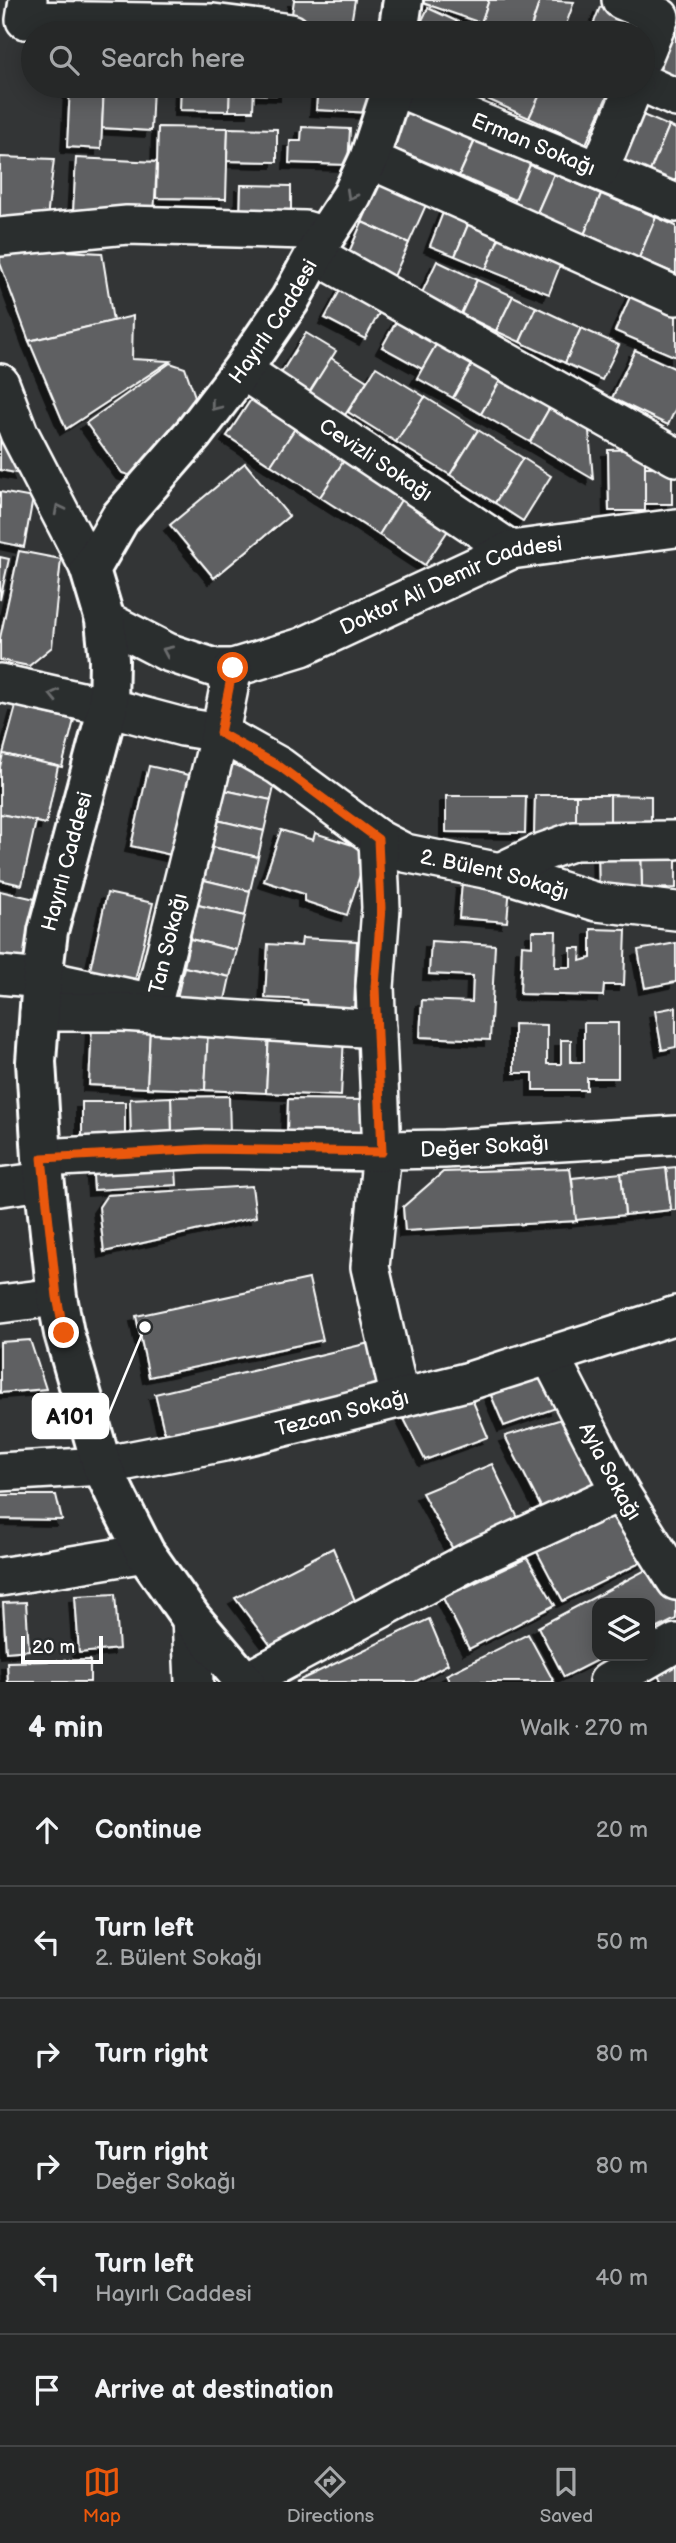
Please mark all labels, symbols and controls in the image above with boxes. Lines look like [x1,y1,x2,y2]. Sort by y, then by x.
search box [21,21,655,98]
icon: search [45,41,83,79]
text: Search here [101,44,245,75]
street label: Erman Sokağı [468,107,599,181]
one-way arrow [346,187,359,200]
street label: Hayırlı Caddesi [224,255,322,389]
one-way arrow [210,399,223,411]
street label: Cevizli Sokağı [314,413,437,506]
one-way arrow [53,504,67,516]
street label: Doktor Ali Demir Caddesi [336,531,564,640]
one-way arrow [162,645,175,659]
route start [217,652,248,683]
one-way arrow [48,689,60,703]
street label: Hayırlı Caddesi [36,789,97,934]
street label: 2. Bülent Sokağı [418,844,572,905]
street label: Tan Sokağı [143,891,192,997]
street label: Değer Sokağı [420,1130,549,1162]
route end [48,1317,79,1348]
street label: Tezcan Sokağı [273,1384,411,1441]
callout: A101 [33,1394,108,1438]
text: A101 [45,1403,94,1431]
street label: Ayla Sokağı [574,1418,647,1525]
map controls [592,1598,655,1661]
button: layers [592,1598,655,1661]
scale bar [21,1633,103,1665]
text: 20 m [32,1636,75,1659]
text: 4 min [28,1710,103,1746]
text: Walk · 270 m [520,1714,648,1742]
icon: ahead [28,1811,66,1849]
text: Continue [95,1815,202,1846]
text: 20 m [596,1816,648,1844]
text: Turn left [95,1913,194,1944]
icon: left [28,1923,66,1961]
text: 50 m [596,1928,648,1956]
text: 2. Bülent Sokağı [95,1944,262,1972]
icon: right [28,2035,66,2073]
text: Turn right [95,2039,208,2070]
text: 80 m [596,2040,648,2068]
text: Turn right [95,2137,208,2168]
icon: right [28,2147,66,2185]
text: 80 m [596,2152,648,2180]
text: Değer Sokağı [95,2168,236,2196]
text: Turn left [95,2249,194,2280]
icon: left [28,2259,66,2297]
text: 40 m [595,2264,648,2292]
text: Hayırlı Caddesi [95,2280,252,2308]
icon: arrive [28,2371,66,2409]
text: Arrive at destination [95,2375,334,2406]
tab: Map [83,2463,121,2528]
tab: Directions [287,2463,374,2528]
tab: Saved [540,2463,593,2528]

